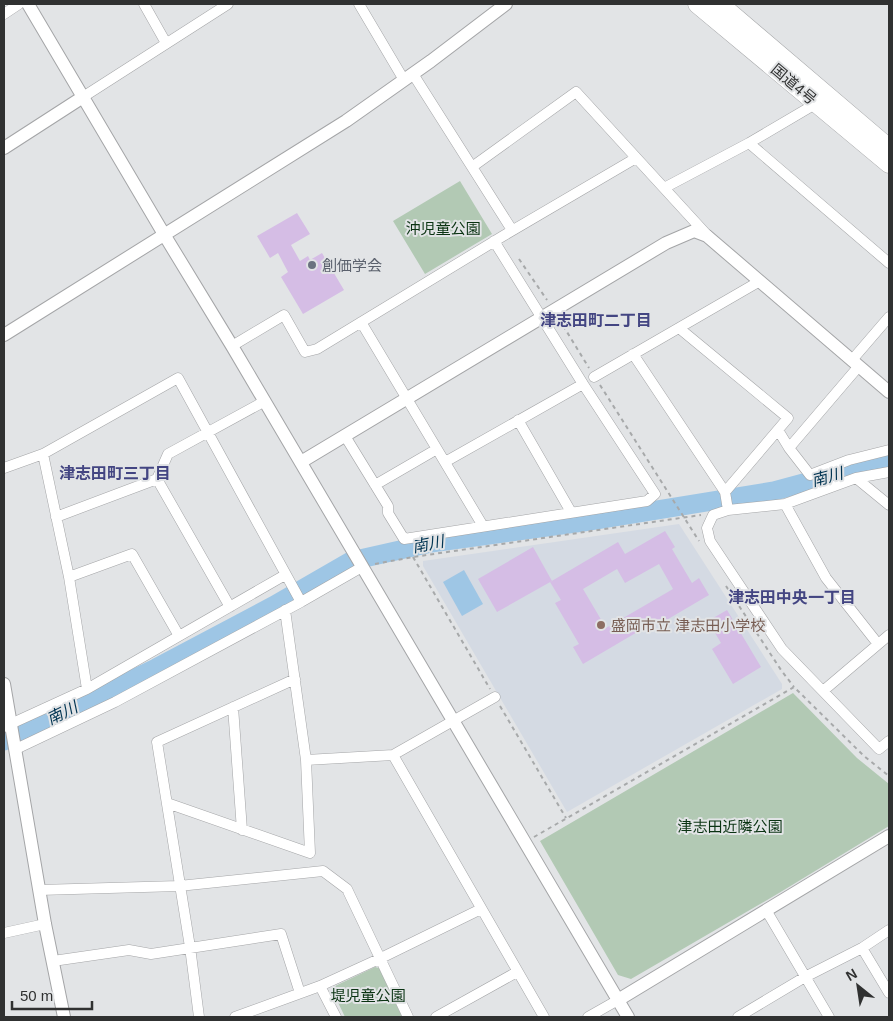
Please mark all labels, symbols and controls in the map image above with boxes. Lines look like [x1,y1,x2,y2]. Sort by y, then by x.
street label: 国道4号 [768,60,820,108]
park label: 沖児童公園 [405,220,481,237]
place label: 創価学会 [322,257,382,274]
marker: 創価学会 [306,259,318,271]
district label: 津志田町二丁目 [540,312,652,329]
water label: 南川 [809,464,847,489]
district label: 津志田町三丁目 [59,465,171,482]
water label: 南川 [411,532,447,555]
district label: 津志田中央一丁目 [728,589,856,606]
place label: 盛岡市立 津志田小学校 [611,617,765,634]
marker: 盛岡市立 津志田小学校 [595,619,607,631]
water label: 南川 [44,697,82,728]
park label: 津志田近隣公園 [677,818,783,835]
north arrow [833,961,883,1011]
text: N [843,965,860,984]
scale bar [12,978,92,1010]
text: 50 m [20,987,53,1004]
park label: 堤児童公園 [330,987,406,1004]

